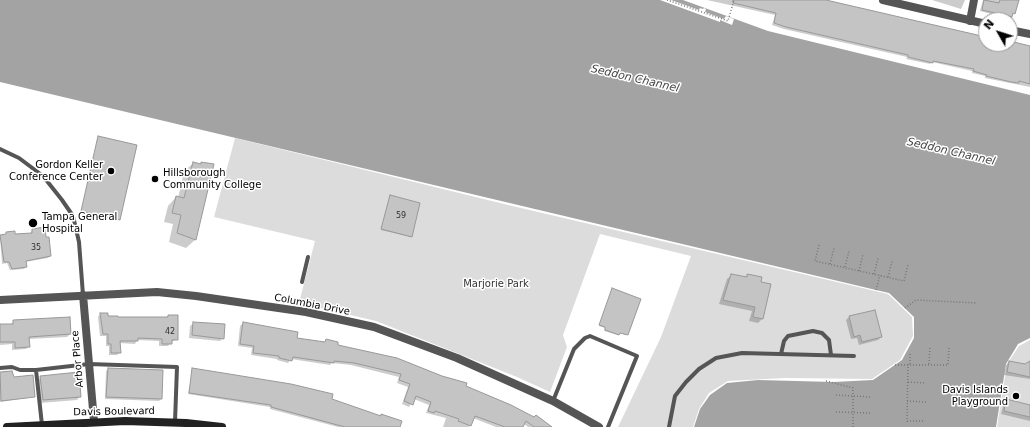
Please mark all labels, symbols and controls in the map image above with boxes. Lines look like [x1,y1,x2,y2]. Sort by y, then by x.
north arrow [978,12,1018,52]
text: N [981,17,997,32]
water label: Seddon Channel [590,62,680,96]
water label: Seddon Channel [906,135,996,169]
place label: Gordon Keller Conference Center [9,159,103,182]
marker: Gordon Keller Conference Center [106,166,116,176]
place label: Hillsborough Community College [163,167,261,190]
marker: Hillsborough Community College [150,174,160,184]
place label: Tampa General Hospital [42,211,117,234]
house number: 59 [396,211,406,221]
marker: Tampa General Hospital [27,217,39,229]
house number: 35 [31,243,41,253]
park label: Marjorie Park [463,278,529,290]
street label: Columbia Drive [273,292,351,318]
house number: 42 [165,327,175,337]
street label: Arbor Place [70,330,86,388]
place label: Davis Islands Playground [942,384,1008,408]
marker: Davis Islands Playground [1011,391,1021,401]
street label: Davis Boulevard [73,405,155,419]

